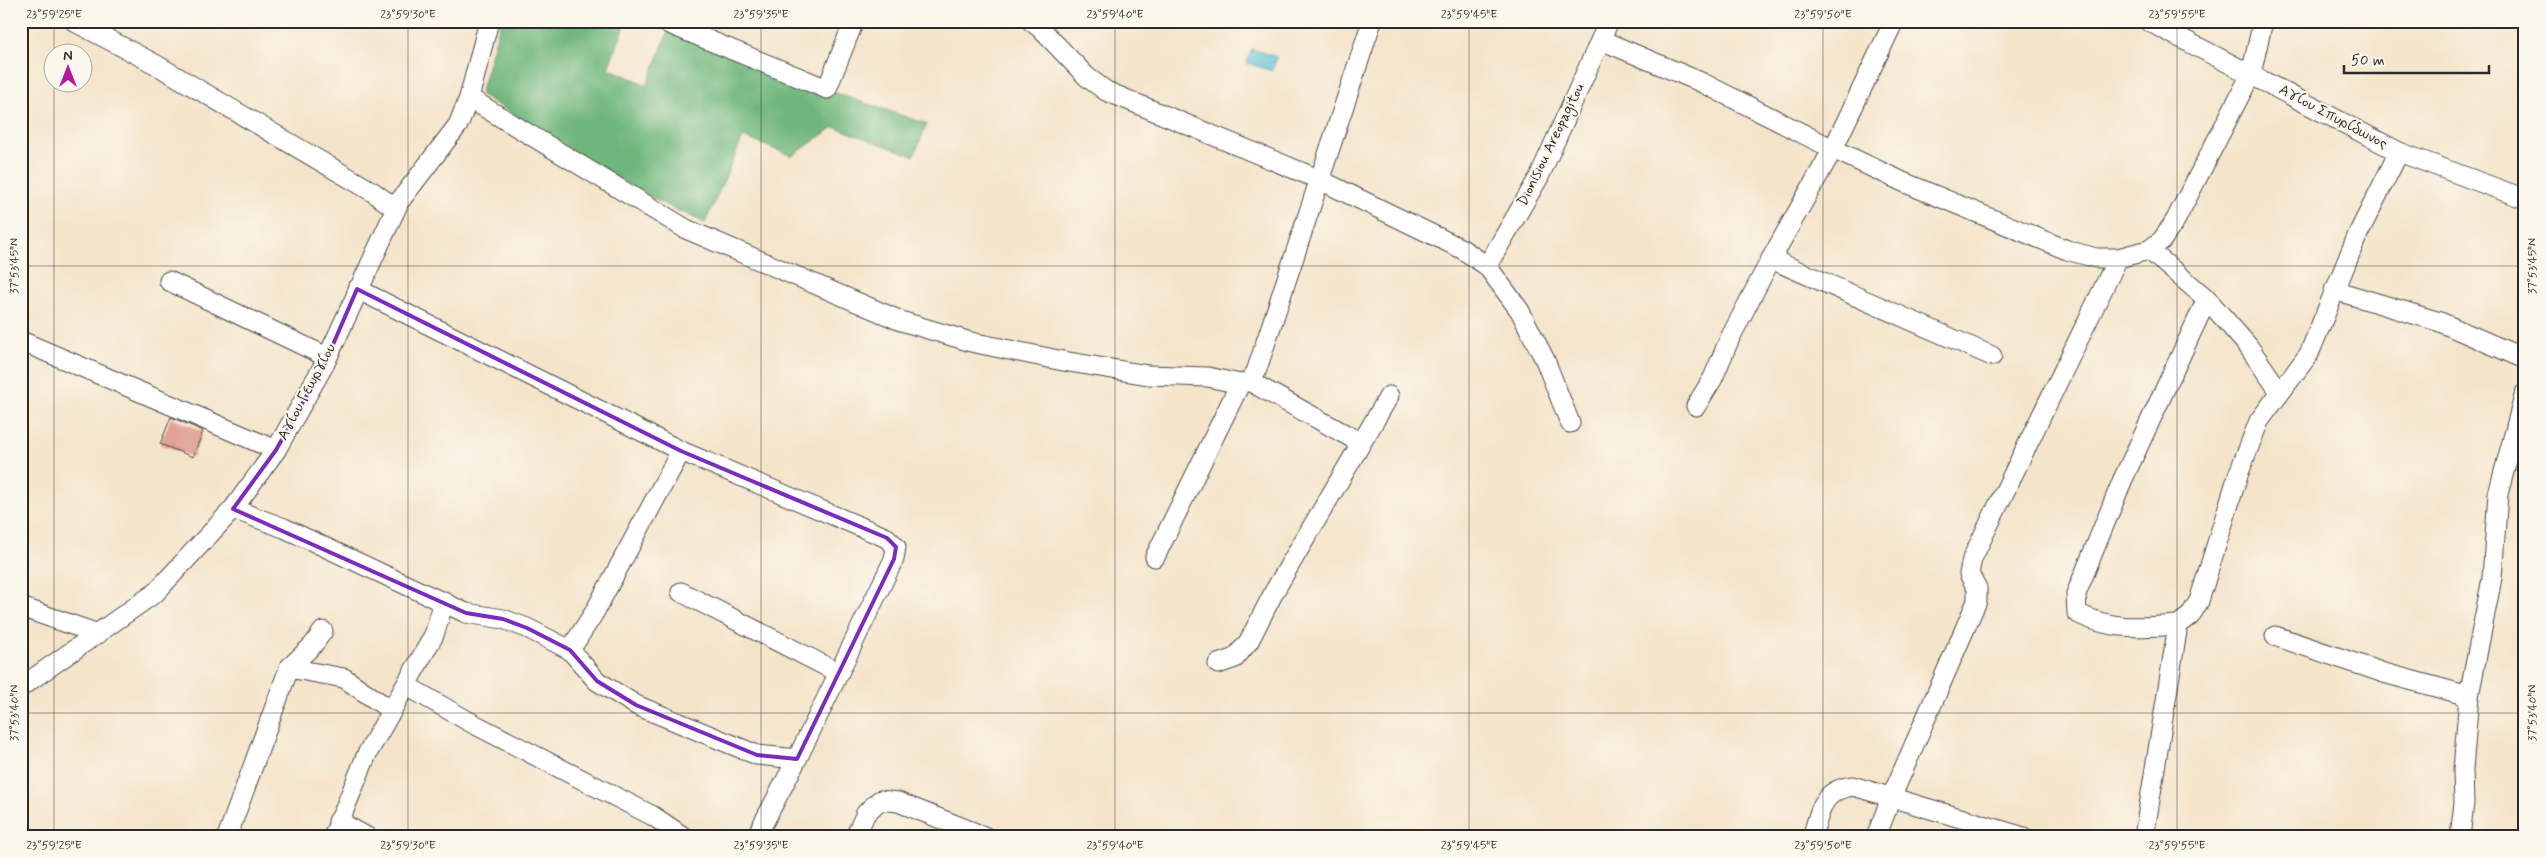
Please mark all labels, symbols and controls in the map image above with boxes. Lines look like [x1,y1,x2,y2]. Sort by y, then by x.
text: 23°59'25"E [26,7,82,23]
text: 23°59'30"E [380,7,436,23]
text: 23°59'35"E [733,7,789,23]
text: 23°59'40"E [1086,7,1144,23]
text: 23°59'45"E [1441,7,1497,23]
text: 23°59'50"E [1794,7,1852,23]
text: 23°59'55"E [2149,7,2205,23]
north arrow [42,42,92,92]
scale bar [2344,42,2488,74]
text: N [63,47,73,65]
text: 50 m [2351,51,2385,71]
street label: Dionisiou Areopagitou [1513,80,1590,210]
street label: Αγίου Σπυρίδωνος [2275,80,2391,154]
text: 37°53'45"N [7,238,23,294]
text: 37°53'45"N [2525,238,2541,294]
street label: Αγίου Γεωργίου [273,340,341,444]
text: 37°53'40"N [7,685,23,741]
text: 37°53'40"N [2525,685,2541,741]
text: 23°59'25"E [26,838,82,854]
text: 23°59'30"E [380,838,436,854]
text: 23°59'35"E [733,838,789,854]
text: 23°59'40"E [1086,838,1144,854]
text: 23°59'45"E [1441,838,1497,854]
text: 23°59'50"E [1794,838,1852,854]
text: 23°59'55"E [2149,838,2205,854]

